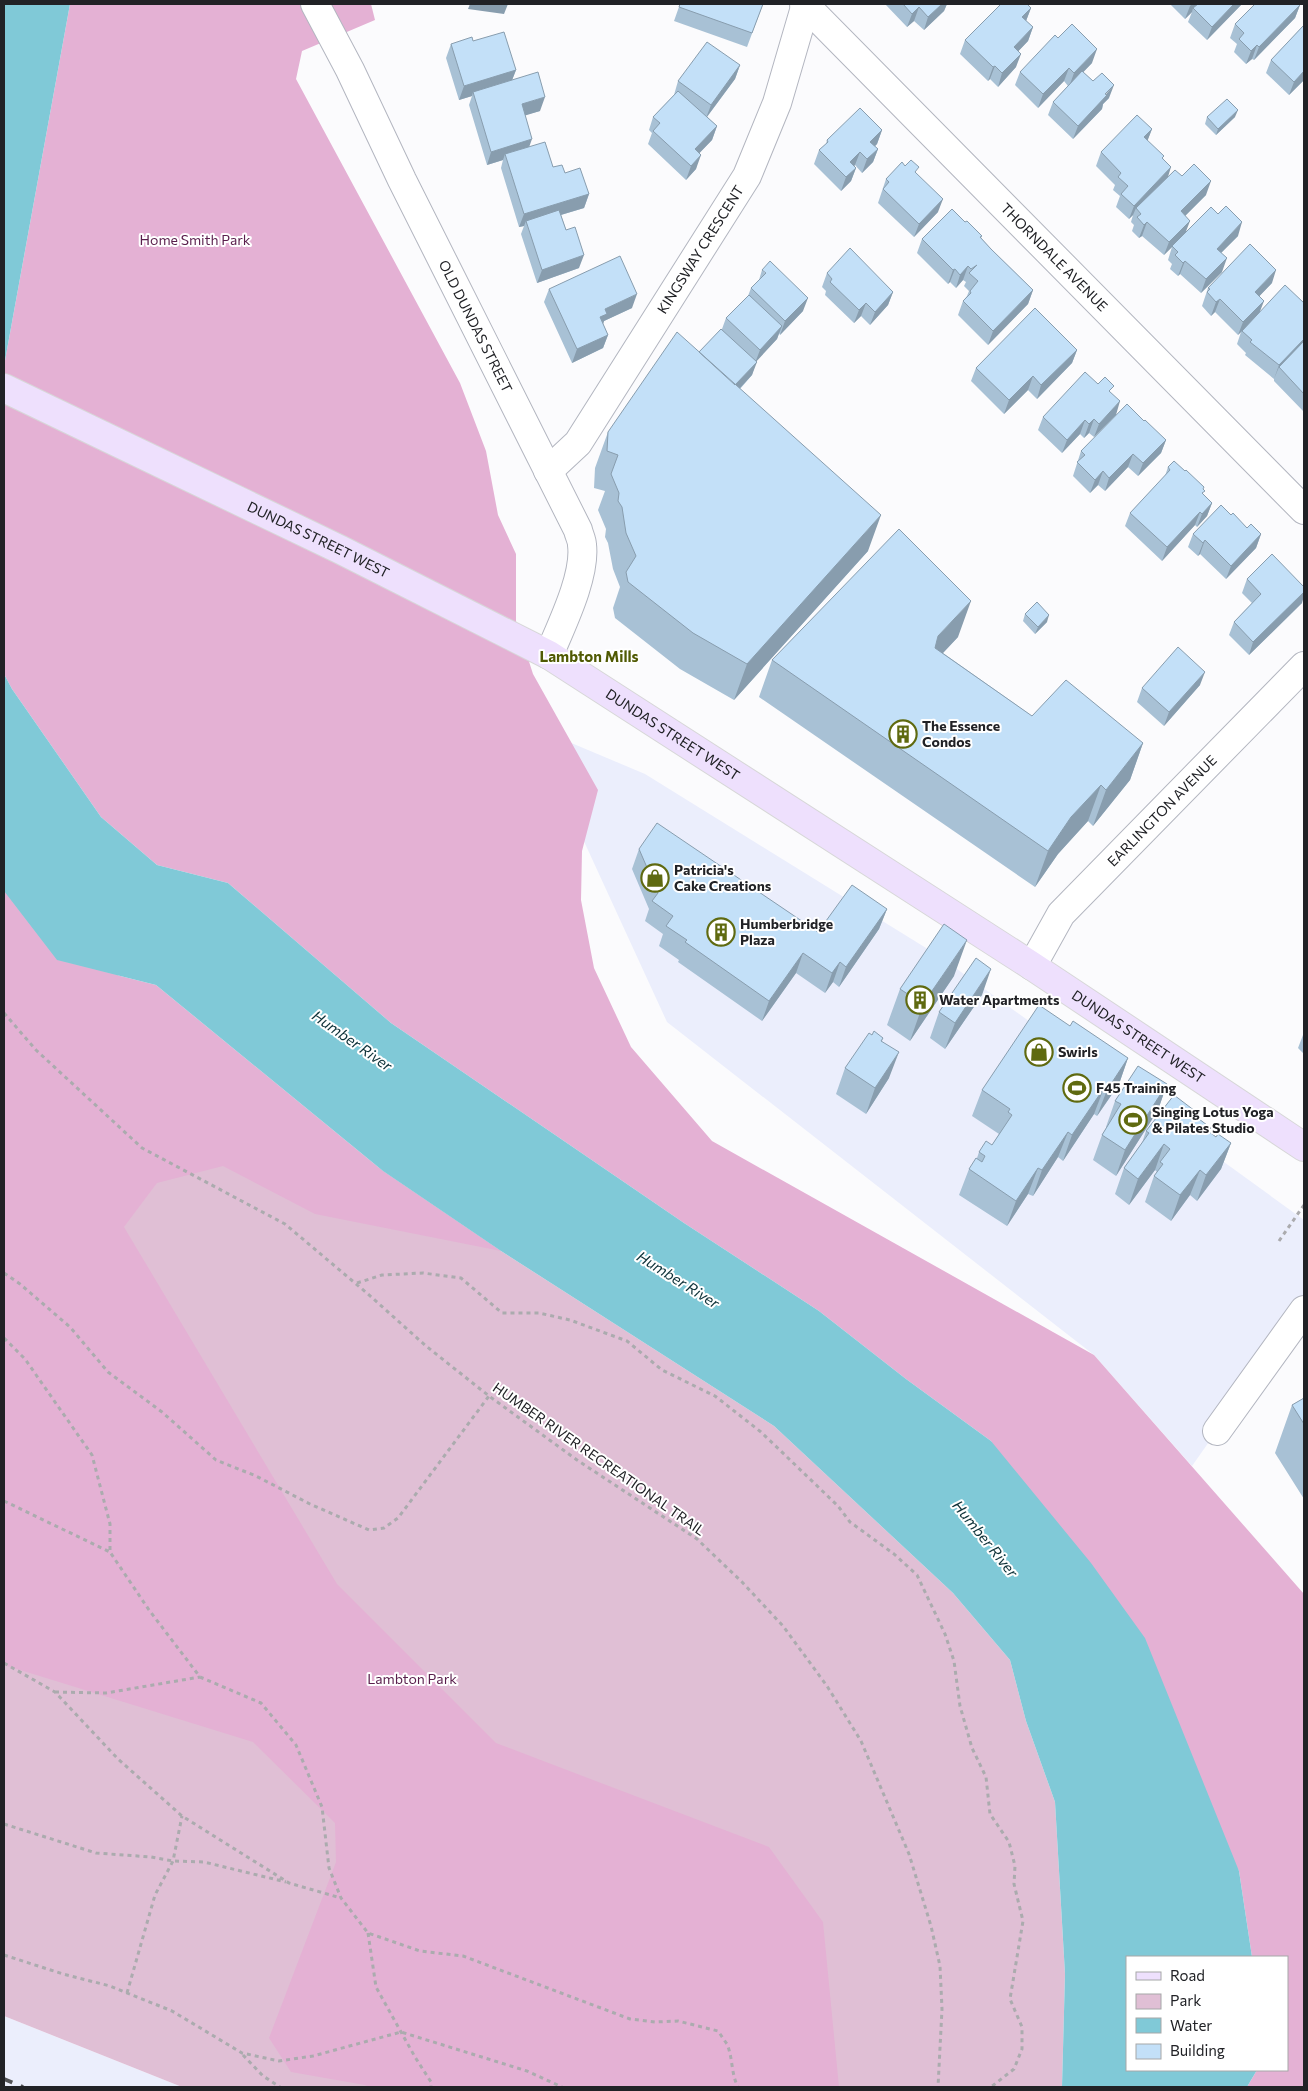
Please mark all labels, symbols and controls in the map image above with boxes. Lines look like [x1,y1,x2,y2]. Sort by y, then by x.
street label: KINGSWAY CRESCENT [653,182,747,317]
street label: THORNDALE AVENUE [998,199,1112,314]
park label: Home Smith Park [140,231,251,248]
street label: OLD DUNDAS STREET [436,257,516,395]
street label: DUNDAS STREET WEST [245,497,392,581]
district label: Lambton Mills [539,647,639,665]
street label: DUNDAS STREET WEST [603,685,743,784]
place label: The Essence Condos [922,717,1000,750]
building icon: The Essence Condos [888,719,918,749]
street label: EARLINGTON AVENUE [1104,751,1220,870]
place label: Patricia's Cake Creations [674,861,772,894]
shop icon: Patricia's Cake Creations [640,863,670,893]
place label: Humberbridge Plaza [740,915,833,948]
building icon: Humberbridge Plaza [706,917,736,947]
building icon: Water Apartments [905,985,935,1015]
street label: DUNDAS STREET WEST [1069,986,1208,1087]
place label: Water Apartments [939,991,1060,1008]
water label: Humber River [309,1006,397,1075]
shop icon: Swirls [1024,1037,1054,1067]
place label: Swirls [1058,1043,1098,1060]
sports icon: F45 Training [1062,1073,1092,1103]
place label: F45 Training [1096,1079,1177,1096]
place label: Singing Lotus Yoga & Pilates Studio [1152,1103,1274,1136]
sports icon: Singing Lotus Yoga & Pilates Studio [1118,1105,1148,1135]
water label: Humber River [634,1247,724,1312]
street label: HUMBER RIVER RECREATIONAL TRAIL [490,1378,709,1539]
water label: Humber River [949,1496,1023,1581]
park label: Lambton Park [367,1670,457,1687]
legend [1126,1956,1288,2071]
text: Road [1170,1966,1205,1984]
text: Park [1170,1991,1201,2009]
text: Water [1170,2016,1212,2034]
text: Building [1170,2041,1225,2059]

